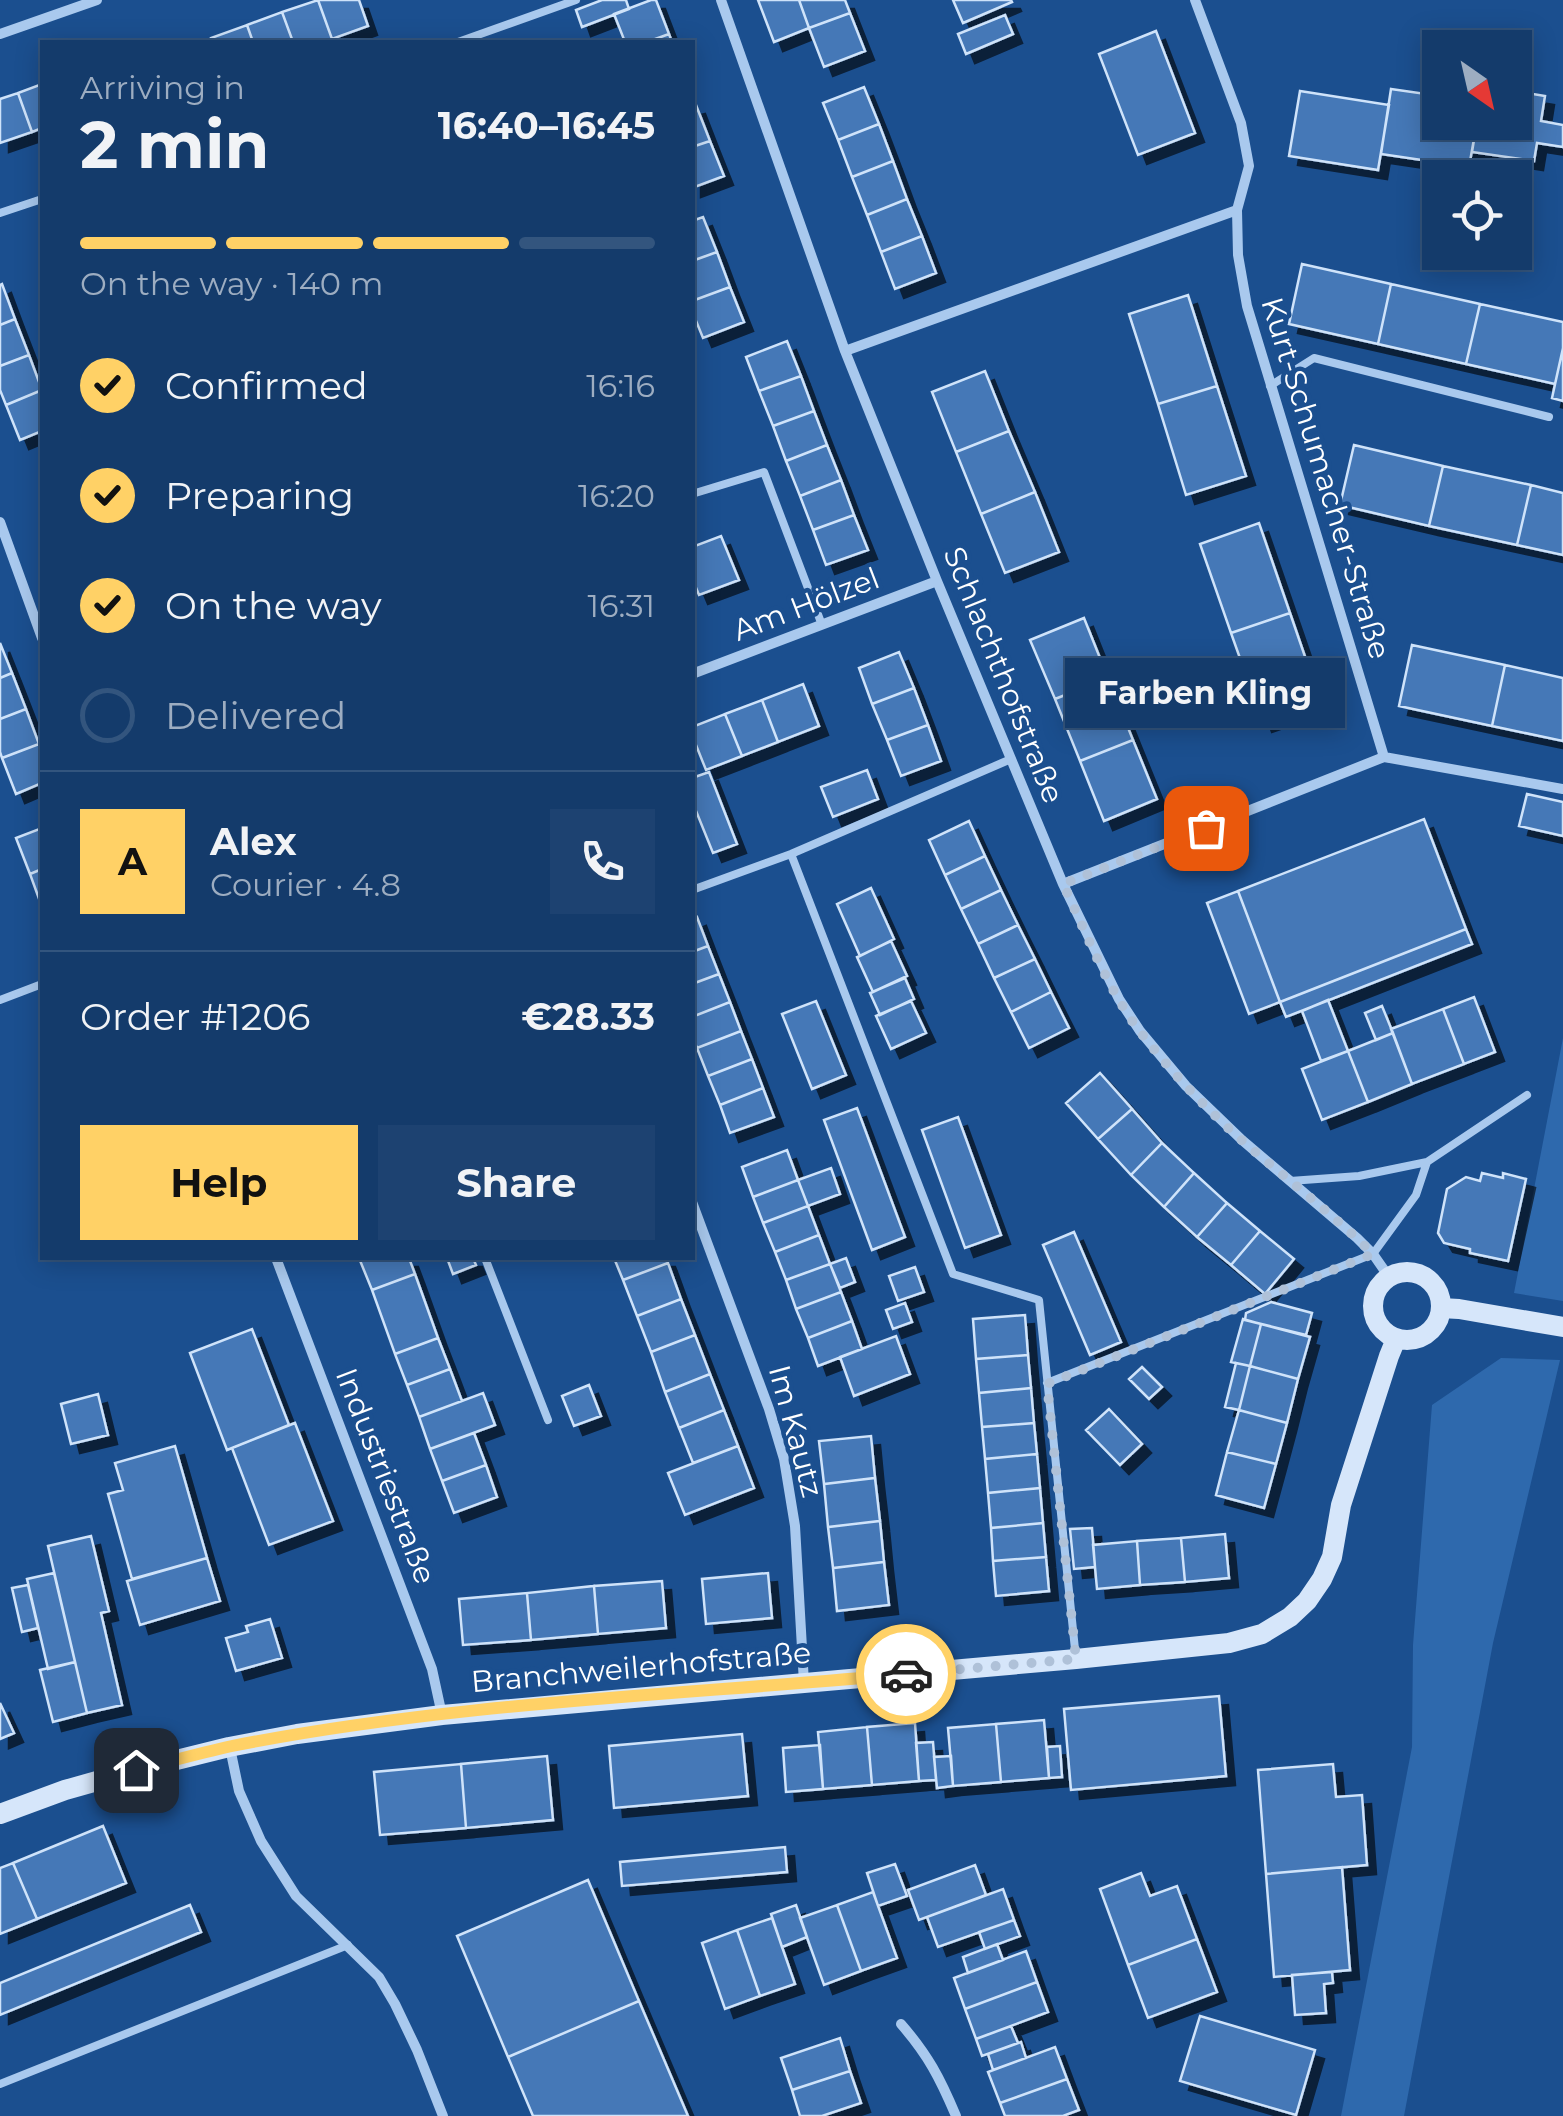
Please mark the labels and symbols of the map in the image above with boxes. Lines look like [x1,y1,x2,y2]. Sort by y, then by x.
north arrow [1422,30,1532,140]
street label: Kurt-Schumacher-Straße [1253,293,1399,663]
street label: Schlachthofstraße [936,541,1072,809]
street label: Am Hölzel [728,559,884,649]
callout: Farben Kling [1066,658,1346,728]
pin [1164,786,1249,871]
street label: Im Kautz [761,1361,831,1501]
street label: Industriestraße [328,1363,444,1589]
courier [856,1624,956,1724]
street label: Branchweilerhofstraße [470,1634,812,1700]
pin [94,1728,179,1813]

